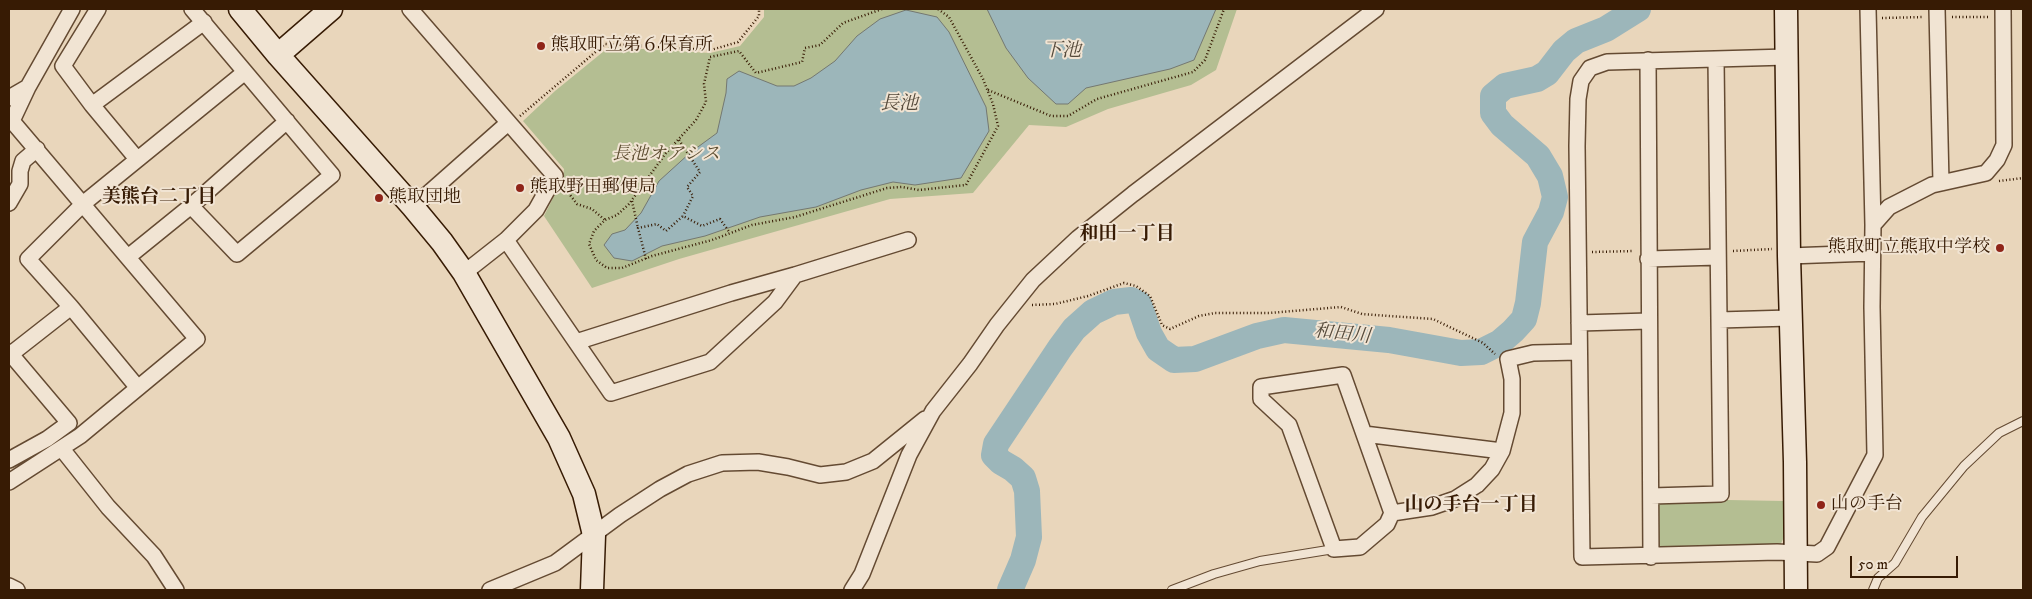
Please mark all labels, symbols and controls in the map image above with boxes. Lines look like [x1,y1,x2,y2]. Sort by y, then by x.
place label: 熊取町立第６保育所 [551,35,713,57]
marker: 熊取町立第６保育所 [535,40,547,52]
water label: 下池 [1043,41,1081,63]
water label: 長池 [880,94,918,116]
park label: 長池オアシス [612,144,720,166]
place label: 熊取野田郵便局 [530,177,656,199]
marker: 熊取野田郵便局 [514,182,526,194]
district label: 美熊台二丁目 [102,187,216,209]
place label: 熊取団地 [389,187,461,209]
marker: 熊取団地 [373,192,385,204]
district label: 和田一丁目 [1080,224,1174,246]
place label: 熊取町立熊取中学校 [1828,237,1990,259]
marker: 熊取町立熊取中学校 [1994,242,2006,254]
water label: 和田川 [1312,321,1372,349]
place label: 山の手台 [1831,494,1903,516]
district label: 山の手台一丁目 [1405,495,1537,517]
marker: 山の手台 [1815,499,1827,511]
scale bar [1852,546,1960,578]
text: 50 m [1858,555,1888,574]

